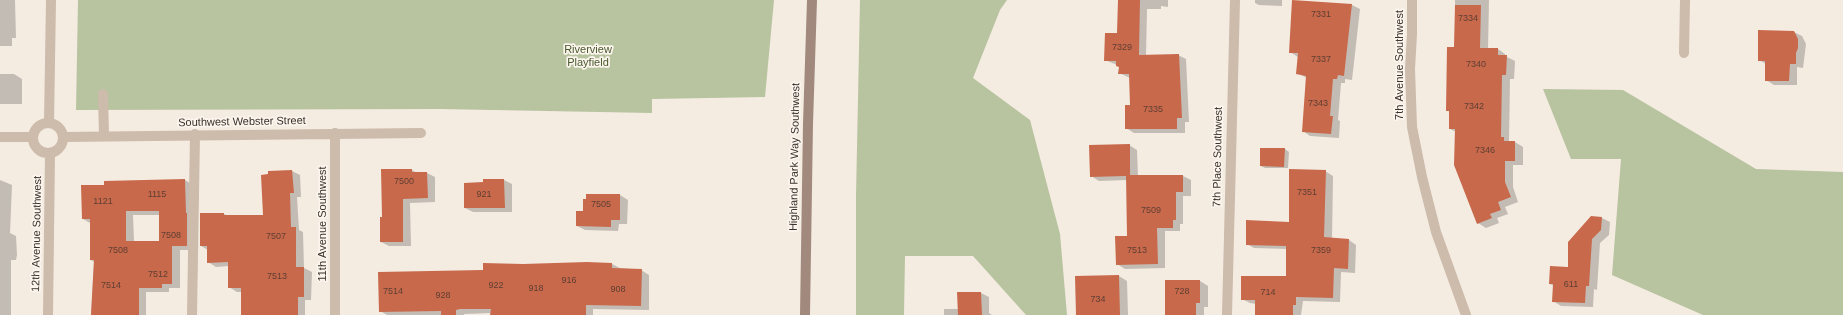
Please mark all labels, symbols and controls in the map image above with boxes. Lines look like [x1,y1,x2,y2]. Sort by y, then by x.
house number: 7331 [1311,10,1331,20]
street label: 7th Avenue Southwest [1393,10,1407,120]
house number: 7334 [1458,14,1478,24]
park label: Riverview Playfield [564,43,612,69]
house number: 7329 [1112,43,1132,53]
house number: 7337 [1311,55,1331,65]
house number: 7340 [1466,60,1486,70]
street label: Highland Park Way Southwest [787,83,803,231]
house number: 7343 [1308,99,1328,109]
house number: 7342 [1464,102,1484,112]
house number: 7335 [1143,105,1163,115]
street label: 7th Place Southwest [1211,107,1225,207]
street label: Southwest Webster Street [178,114,306,130]
house number: 7346 [1475,146,1495,156]
street label: 11th Avenue Southwest [316,166,330,282]
street label: 12th Avenue Southwest [29,176,45,292]
house number: 7500 [394,177,414,187]
house number: 7351 [1297,188,1317,198]
house number: 1115 [148,190,166,200]
house number: 921 [476,190,492,200]
house number: 1121 [93,197,113,207]
house number: 7505 [591,200,611,210]
house number: 7509 [1141,206,1161,216]
house number: 7508 [161,231,181,241]
house number: 7507 [266,232,286,242]
house number: 7508 [108,246,128,256]
house number: 7513 [1127,246,1147,256]
house number: 7359 [1311,246,1331,256]
house number: 7512 [148,270,168,280]
house number: 7513 [267,272,287,282]
house number: 916 [561,276,577,286]
house number: 611 [1564,280,1578,290]
house number: 7514 [101,281,121,291]
house number: 922 [488,281,504,291]
house number: 918 [528,284,544,294]
house number: 908 [610,285,626,295]
house number: 7514 [383,287,403,297]
house number: 728 [1174,287,1190,297]
house number: 714 [1260,288,1276,298]
house number: 928 [435,291,451,301]
house number: 734 [1090,295,1106,305]

